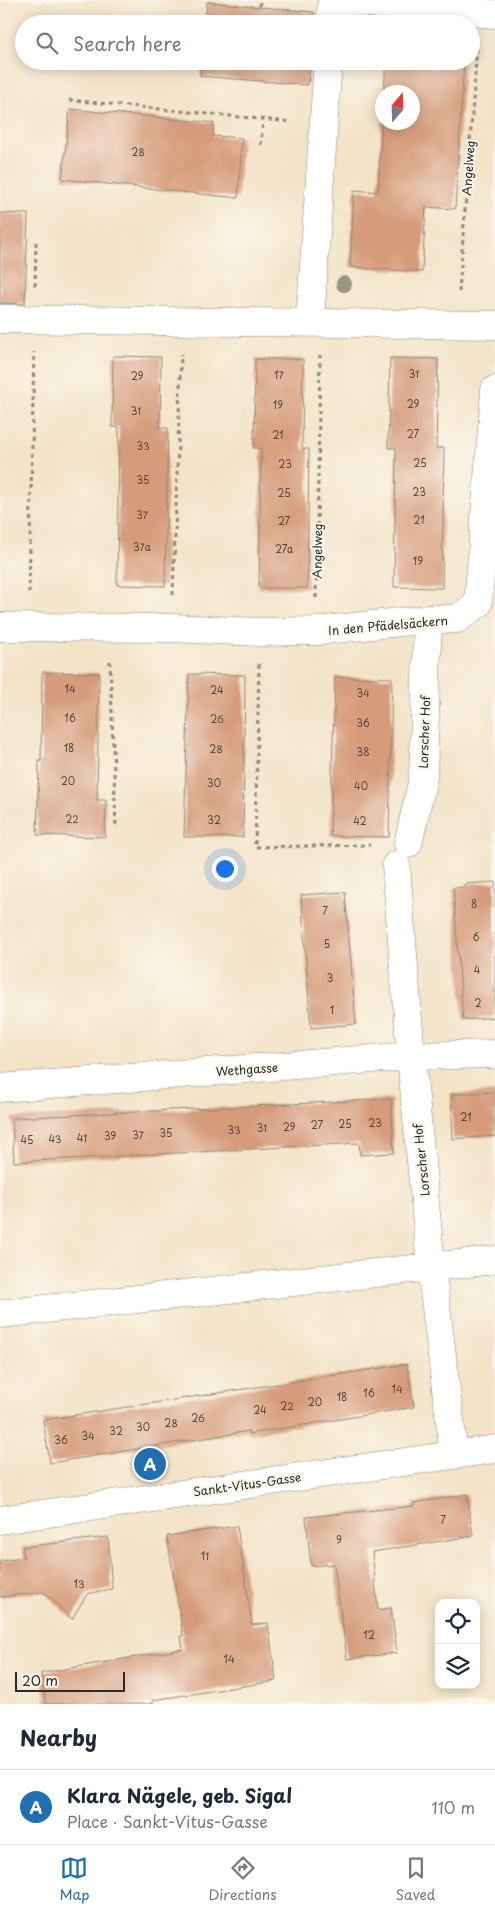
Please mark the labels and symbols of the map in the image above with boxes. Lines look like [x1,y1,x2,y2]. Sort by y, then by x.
north arrow [375,85,420,130]
street label: Angelweg [457,140,479,196]
house number: 28 [131,144,145,159]
house number: 31 [409,366,419,381]
house number: 17 [274,367,285,382]
house number: 29 [131,368,144,383]
house number: 29 [407,396,420,411]
house number: 19 [273,397,283,412]
house number: 31 [131,403,141,418]
house number: 27 [407,426,420,441]
house number: 21 [272,427,284,442]
house number: 33 [136,438,150,453]
house number: 25 [413,455,427,470]
house number: 23 [278,456,292,471]
house number: 35 [137,472,149,487]
house number: 23 [412,484,426,499]
house number: 25 [277,485,291,500]
house number: 37 [136,507,149,522]
house number: 21 [413,512,425,527]
house number: 27 [278,513,291,528]
street label: Angelweg [308,523,326,579]
house number: 37a [133,539,152,554]
house number: 27a [275,541,294,556]
house number: 19 [413,553,423,568]
street label: In den Pfädelsäckern [327,611,449,639]
house number: 14 [64,681,76,696]
house number: 24 [210,682,224,697]
house number: 34 [356,685,370,700]
street label: Lorscher Hof [414,694,434,769]
house number: 16 [64,710,76,725]
house number: 26 [210,711,224,726]
house number: 36 [356,715,370,730]
house number: 18 [64,740,74,755]
house number: 28 [209,741,223,756]
house number: 38 [357,744,369,759]
house number: 20 [61,773,75,788]
house number: 30 [207,775,221,790]
house number: 40 [354,778,368,793]
house number: 22 [65,811,79,826]
house number: 32 [207,812,221,827]
house number: 42 [353,813,367,828]
your location [212,856,238,882]
house number: 8 [471,896,477,911]
house number: 7 [322,903,328,918]
house number: 6 [472,929,480,944]
house number: 5 [324,936,330,951]
house number: 4 [474,962,481,977]
house number: 3 [327,970,333,985]
house number: 2 [474,995,482,1010]
house number: 1 [330,1002,334,1017]
street label: Wethgasse [215,1058,279,1080]
house number: 21 [460,1109,472,1124]
house number: 23 [368,1115,382,1130]
house number: 25 [338,1116,352,1131]
house number: 27 [311,1117,324,1132]
house number: 29 [283,1119,296,1134]
house number: 31 [257,1120,267,1135]
house number: 33 [227,1122,241,1137]
street label: Lorscher Hof [408,1122,434,1197]
house number: 35 [160,1125,172,1140]
house number: 37 [132,1127,145,1142]
house number: 39 [104,1128,116,1143]
house number: 41 [77,1130,87,1145]
house number: 43 [49,1131,62,1146]
house number: 45 [21,1132,33,1147]
house number: 14 [391,1381,403,1396]
house number: 16 [363,1385,375,1400]
house number: 18 [337,1389,347,1404]
house number: 20 [308,1394,322,1409]
house number: 22 [280,1398,294,1413]
house number: 24 [253,1402,267,1417]
house number: 26 [191,1410,205,1425]
house number: 28 [164,1415,178,1430]
house number: 30 [136,1419,150,1434]
house number: 32 [109,1423,123,1438]
house number: 34 [81,1428,95,1443]
house number: 36 [54,1432,68,1447]
pin: A [134,1445,166,1483]
street label: Sankt-Vitus-Gasse [192,1468,302,1500]
house number: 7 [440,1512,446,1527]
house number: 9 [336,1532,342,1547]
house number: 11 [201,1548,209,1563]
house number: 13 [73,1576,85,1591]
house number: 12 [363,1627,375,1642]
house number: 14 [223,1651,235,1666]
scale bar [15,1669,125,1692]

